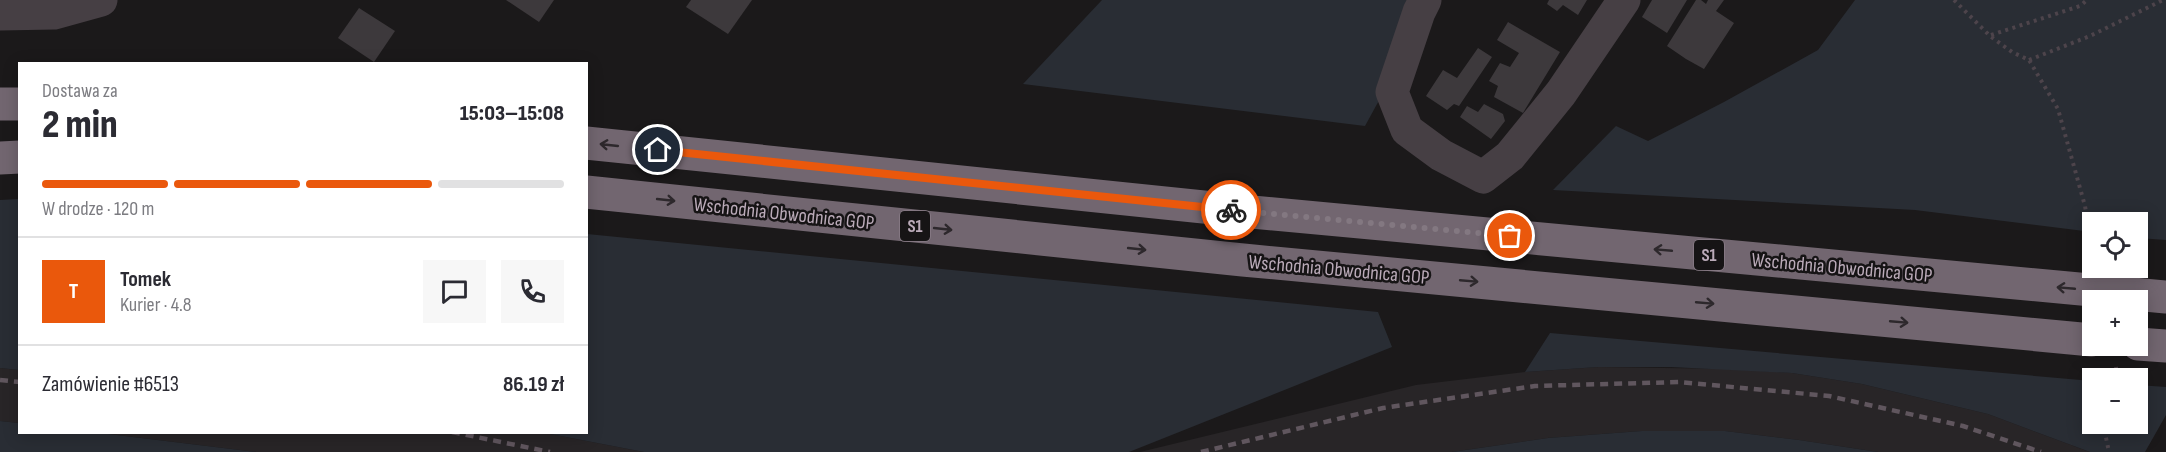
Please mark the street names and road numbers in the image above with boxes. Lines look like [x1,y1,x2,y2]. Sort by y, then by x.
street label: Wschodnia Obwodnica GOP [692,193,875,235]
road number: S1 [900,211,930,241]
road number: S1 [1694,240,1724,270]
street label: Wschodnia Obwodnica GOP [1751,248,1933,288]
street label: Wschodnia Obwodnica GOP [1248,250,1430,290]

